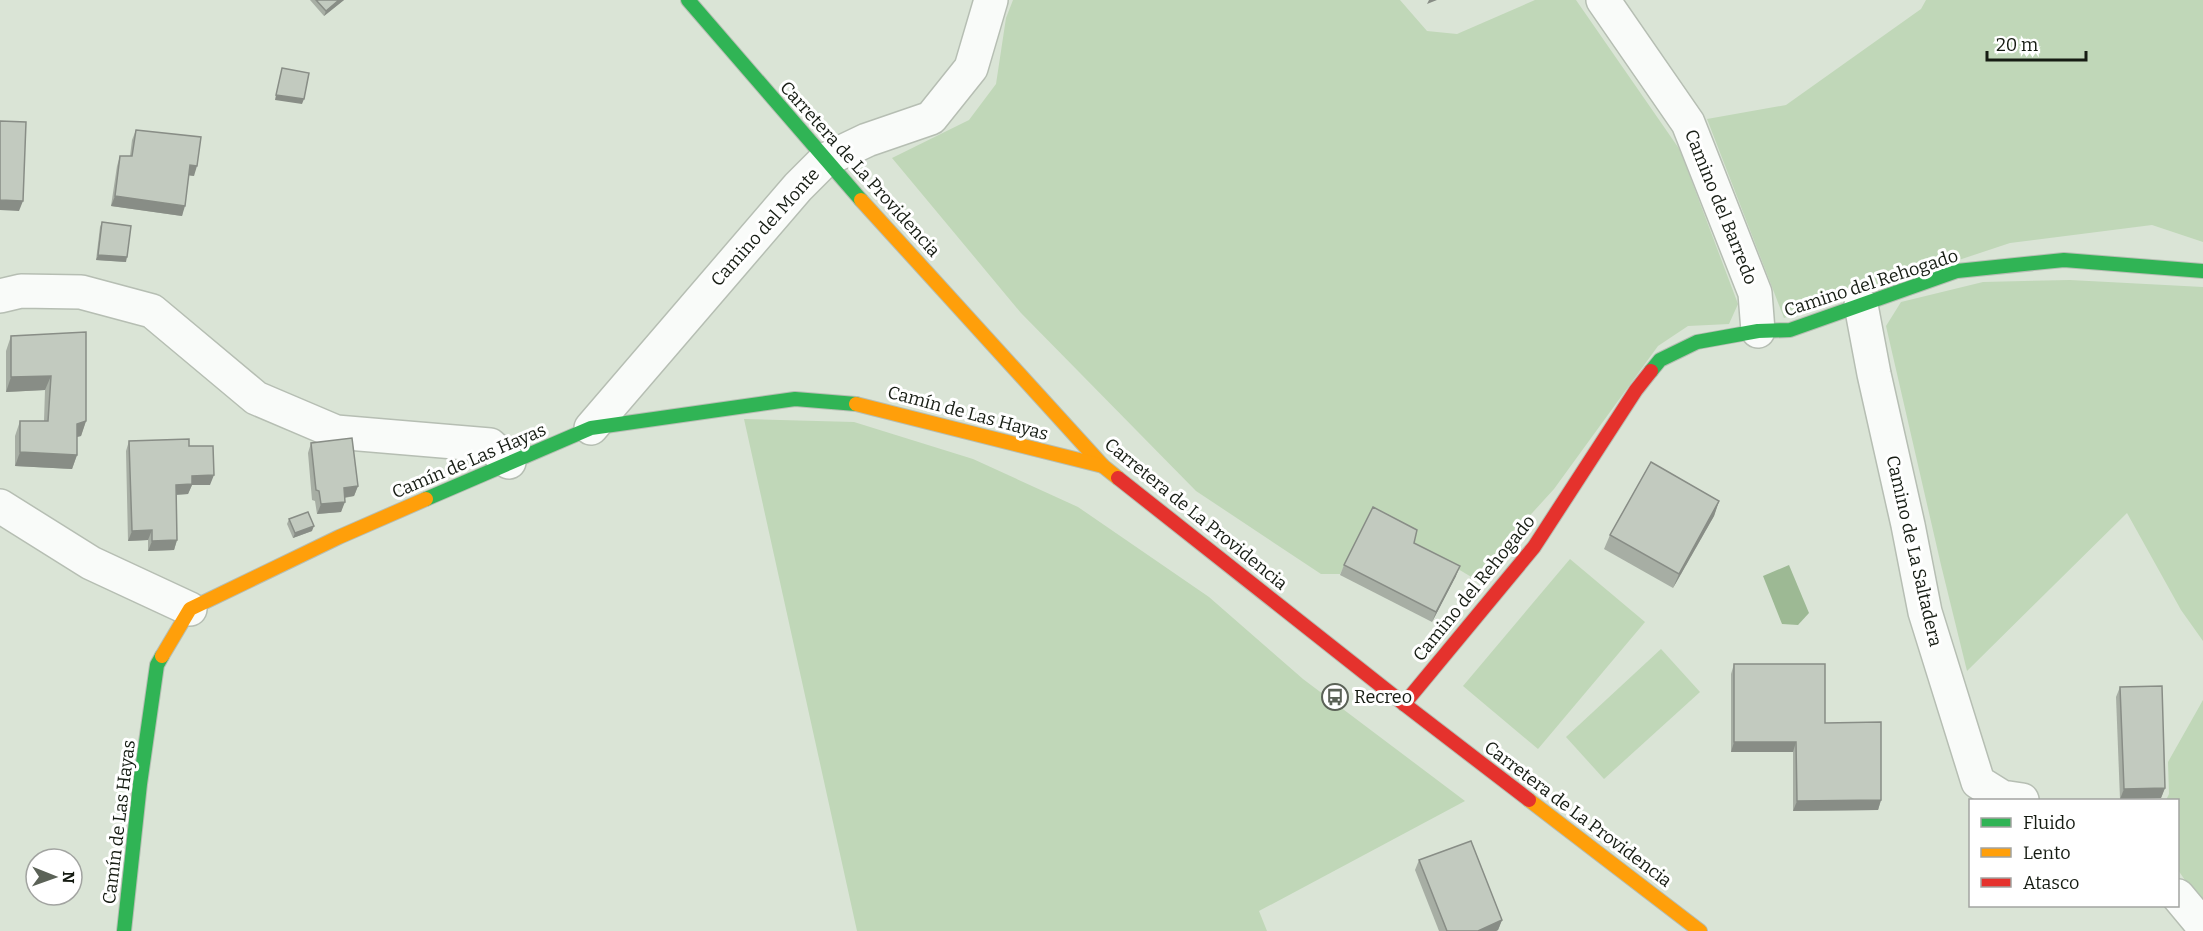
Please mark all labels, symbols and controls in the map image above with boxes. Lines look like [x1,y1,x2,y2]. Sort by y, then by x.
scale bar [1987,24,2086,62]
text: 20 m [1996,34,2038,56]
street label: Carretera de La Providencia [775,77,945,262]
street label: Camino del Barredo [1680,126,1762,288]
street label: Camino del Monte [706,163,824,291]
street label: Camino del Rehogado [1781,244,1961,322]
street label: Camín de Las Hayas [885,381,1051,445]
street label: Camín de Las Hayas [389,419,549,503]
street label: Carretera de La Providencia [1100,433,1292,595]
street label: Camino de La Saltadera [1881,453,1947,649]
street label: Camino del Rehogado [1408,510,1540,666]
bus stop icon: Recreo [1320,682,1350,712]
place label: Recreo [1354,686,1412,708]
street label: Carretera de La Providencia [1480,736,1676,892]
street label: Camín de Las Hayas [98,739,140,905]
legend [1969,799,2179,907]
text: Fluido [2023,812,2076,834]
text: Lento [2023,842,2071,864]
north arrow [24,847,84,907]
text: N [59,871,78,884]
text: Atasco [2023,872,2079,894]

